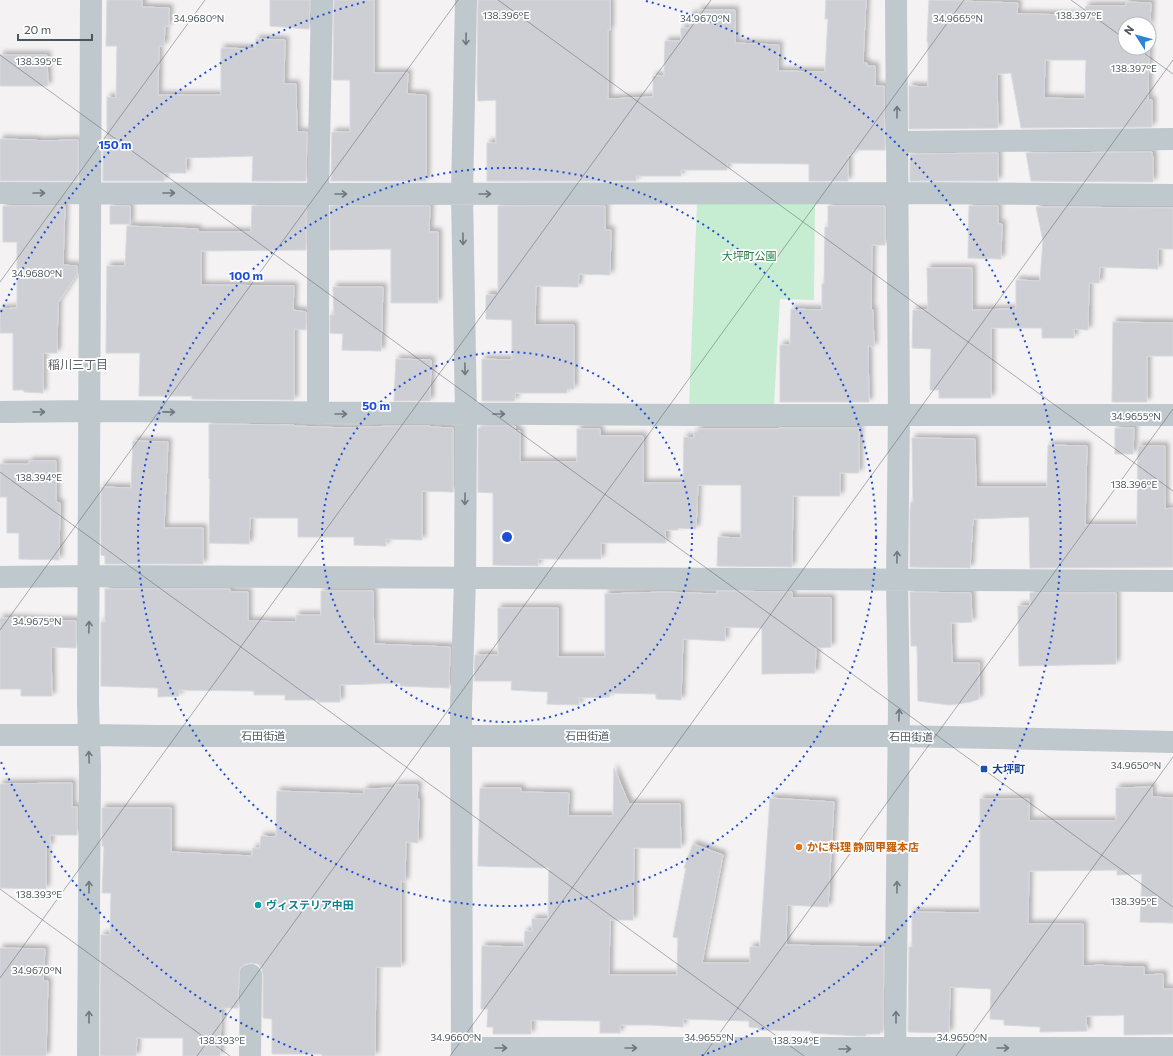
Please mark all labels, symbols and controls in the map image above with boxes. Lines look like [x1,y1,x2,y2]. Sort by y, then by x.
text: 138.396°E [483,9,529,21]
text: 138.397°E [1056,9,1102,21]
text: 34.9680°N [174,12,224,24]
text: 34.9670°N [680,12,730,24]
text: 34.9665°N [933,12,983,24]
scale bar [18,16,92,42]
north arrow [1117,16,1157,56]
text: 20 m [24,22,51,36]
text: N [1121,23,1136,37]
one-way arrow [462,32,469,45]
text: 138.395°E [16,55,62,67]
text: 138.397°E [1111,62,1157,74]
one-way arrow [893,106,901,119]
text: 150 m [98,137,132,151]
one-way arrow [32,189,45,197]
one-way arrow [162,189,175,197]
one-way arrow [334,190,347,198]
one-way arrow [478,190,491,198]
one-way arrow [459,232,467,245]
park label: 大坪町公園 [722,249,777,262]
text: 34.9680°N [12,267,62,279]
text: 100 m [229,268,263,282]
district label: 稲川三丁目 [48,357,108,371]
one-way arrow [462,362,469,375]
text: 50 m [362,398,390,412]
one-way arrow [32,408,45,415]
one-way arrow [162,408,175,416]
one-way arrow [334,410,347,418]
one-way arrow [492,410,505,418]
text: 34.9655°N [1111,410,1161,422]
text: 138.394°E [16,471,62,483]
text: 138.396°E [1111,478,1157,490]
one-way arrow [461,492,469,505]
centre of rings [500,530,514,544]
one-way arrow [893,551,901,564]
text: 34.9675°N [12,615,62,627]
one-way arrow [85,621,93,634]
one-way arrow [895,709,903,722]
street label: 石田街道 [241,729,285,742]
street label: 石田街道 [565,729,609,742]
street label: 石田街道 [889,730,933,743]
one-way arrow [85,751,93,764]
text: 34.9650°N [1111,759,1161,771]
place label: 大坪町 [992,762,1025,775]
marker: 大坪町 [979,764,989,774]
place label: かに料理 静岡甲羅本店 [807,840,919,853]
marker: かに料理 静岡甲羅本店 [794,842,804,852]
one-way arrow [85,881,93,894]
one-way arrow [893,881,901,894]
text: 138.393°E [16,888,62,900]
text: 138.395°E [1111,895,1157,907]
place label: ヴィステリア中田 [266,898,354,911]
marker: ヴィステリア中田 [253,900,263,910]
text: 34.9670°N [12,964,62,976]
one-way arrow [85,1011,93,1024]
one-way arrow [892,1011,900,1024]
text: 34.9660°N [431,1031,481,1043]
text: 34.9655°N [684,1031,734,1043]
text: 34.9650°N [937,1031,987,1043]
text: 138.393°E [199,1034,245,1046]
text: 138.394°E [773,1034,819,1046]
one-way arrow [494,1044,507,1052]
one-way arrow [624,1044,637,1052]
one-way arrow [996,1044,1009,1052]
one-way arrow [838,1045,851,1053]

